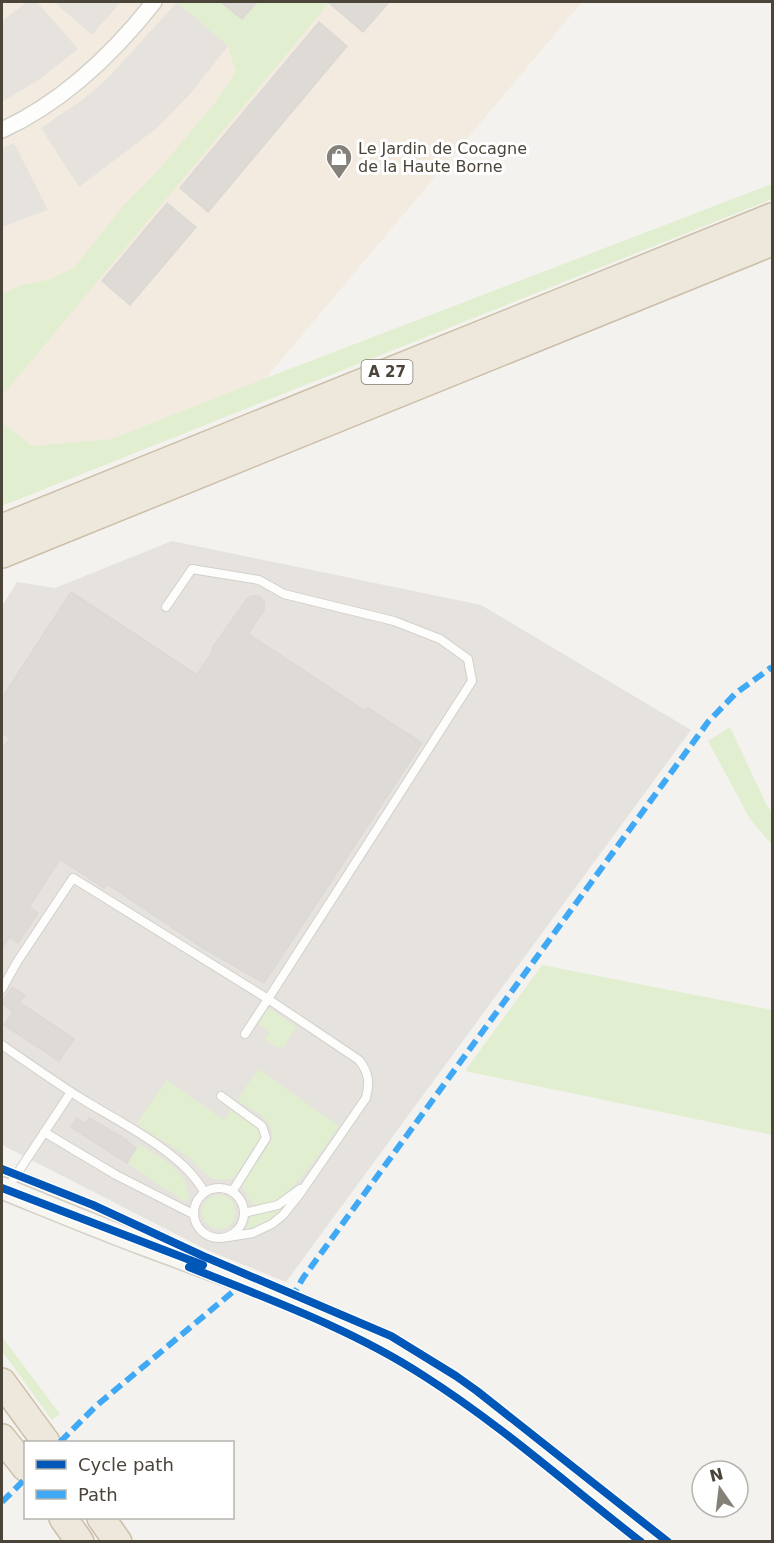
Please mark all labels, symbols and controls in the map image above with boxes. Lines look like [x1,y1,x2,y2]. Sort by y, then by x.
place label: Le Jardin de Cocagne de la Haute Borne [358,139,527,176]
shop icon: Le Jardin de Cocagne de la Haute Borne [324,142,354,180]
road number: A 27 [362,360,412,384]
legend [24,1441,234,1519]
text: Cycle path [78,1454,174,1475]
north arrow [690,1459,750,1519]
text: N [708,1464,725,1486]
text: Path [78,1484,118,1505]

